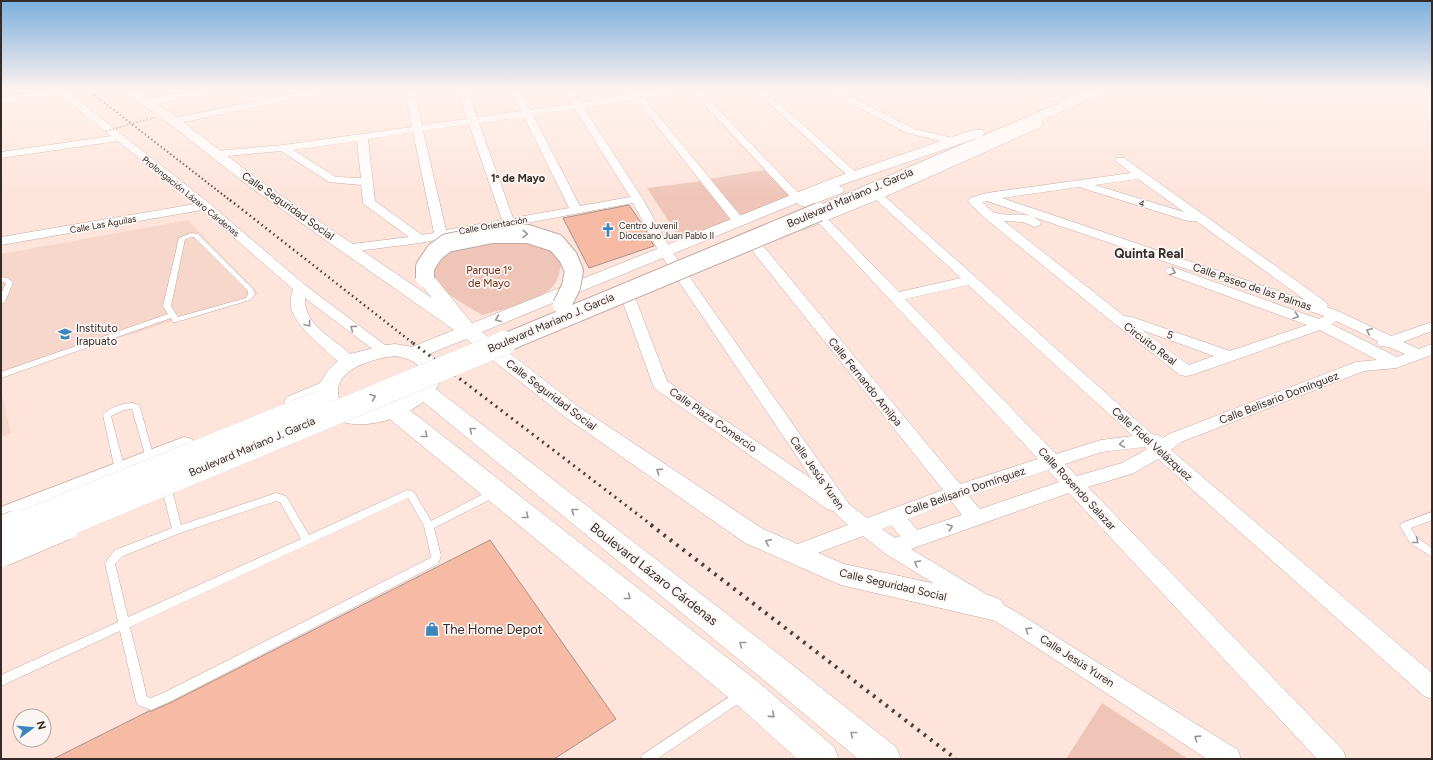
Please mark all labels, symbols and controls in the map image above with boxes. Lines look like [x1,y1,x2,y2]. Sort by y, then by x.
street label: Prolongación Lázaro Cárdenas [140,153,242,239]
street label: Boulevard Mariano J. García [785,165,915,231]
street label: Calle Seguridad Social [239,169,337,243]
district label: 1º de Mayo [491,172,546,185]
street label: 4 [1138,197,1147,209]
street label: Calle Las Águilas [69,213,137,235]
street label: Calle Orientación [458,214,528,236]
place label: Centro Juvenil Diocesano Juan Pablo II [619,220,714,241]
church icon: Centro Juvenil Diocesano Juan Pablo II [600,222,616,238]
one-way arrow [522,230,528,239]
district label: Quinta Real [1114,246,1184,261]
street label: Calle Paseo de las Palmas [1191,261,1313,313]
park label: Parque 1º de Mayo [466,264,512,290]
one-way arrow [1170,267,1177,275]
street label: Boulevard Mariano J. García [486,290,616,356]
one-way arrow [1292,311,1299,319]
one-way arrow [495,314,502,322]
one-way arrow [303,319,310,326]
street label: Circuito Real [1121,320,1179,368]
place label: Instituto Irapuato [76,322,118,348]
one-way arrow [350,325,357,332]
school or university icon: Instituto Irapuato [57,326,73,342]
street label: 5 [1165,328,1175,342]
one-way arrow [1366,328,1373,336]
street label: Calle Fernando Amilpa [825,335,905,429]
street label: Calle Seguridad Social [503,357,599,433]
street label: Calle Belisario Domínguez [1217,369,1341,427]
street label: Calle Plaza Comercio [667,385,759,455]
one-way arrow [369,394,377,402]
street label: Calle Fidel Velázquez [1109,404,1195,484]
street label: Boulevard Mariano J. García [187,414,317,480]
one-way arrow [470,427,477,434]
one-way arrow [420,430,427,437]
street label: Calle Jesús Yuren [787,434,847,512]
one-way arrow [1119,439,1125,448]
street label: Calle Rosendo Salazar [1035,445,1119,533]
street label: Calle Belisario Domínguez [903,464,1027,518]
one-way arrow [656,468,663,476]
one-way arrow [571,508,579,515]
one-way arrow [522,511,529,518]
street label: Boulevard Lázaro Cárdenas [587,520,721,628]
one-way arrow [947,523,954,532]
one-way arrow [1412,537,1419,544]
one-way arrow [764,539,772,547]
one-way arrow [914,560,921,567]
street label: Calle Seguridad Social [838,566,948,604]
one-way arrow [623,593,630,600]
shop icon: The Home Depot [424,621,440,637]
place label: The Home Depot [443,622,543,637]
one-way arrow [1025,627,1032,635]
street label: Calle Jesús Yuren [1037,632,1117,690]
one-way arrow [739,641,746,648]
north arrow [12,708,52,748]
one-way arrow [767,710,775,717]
text: N [34,719,49,731]
one-way arrow [851,732,858,739]
one-way arrow [1194,736,1201,743]

